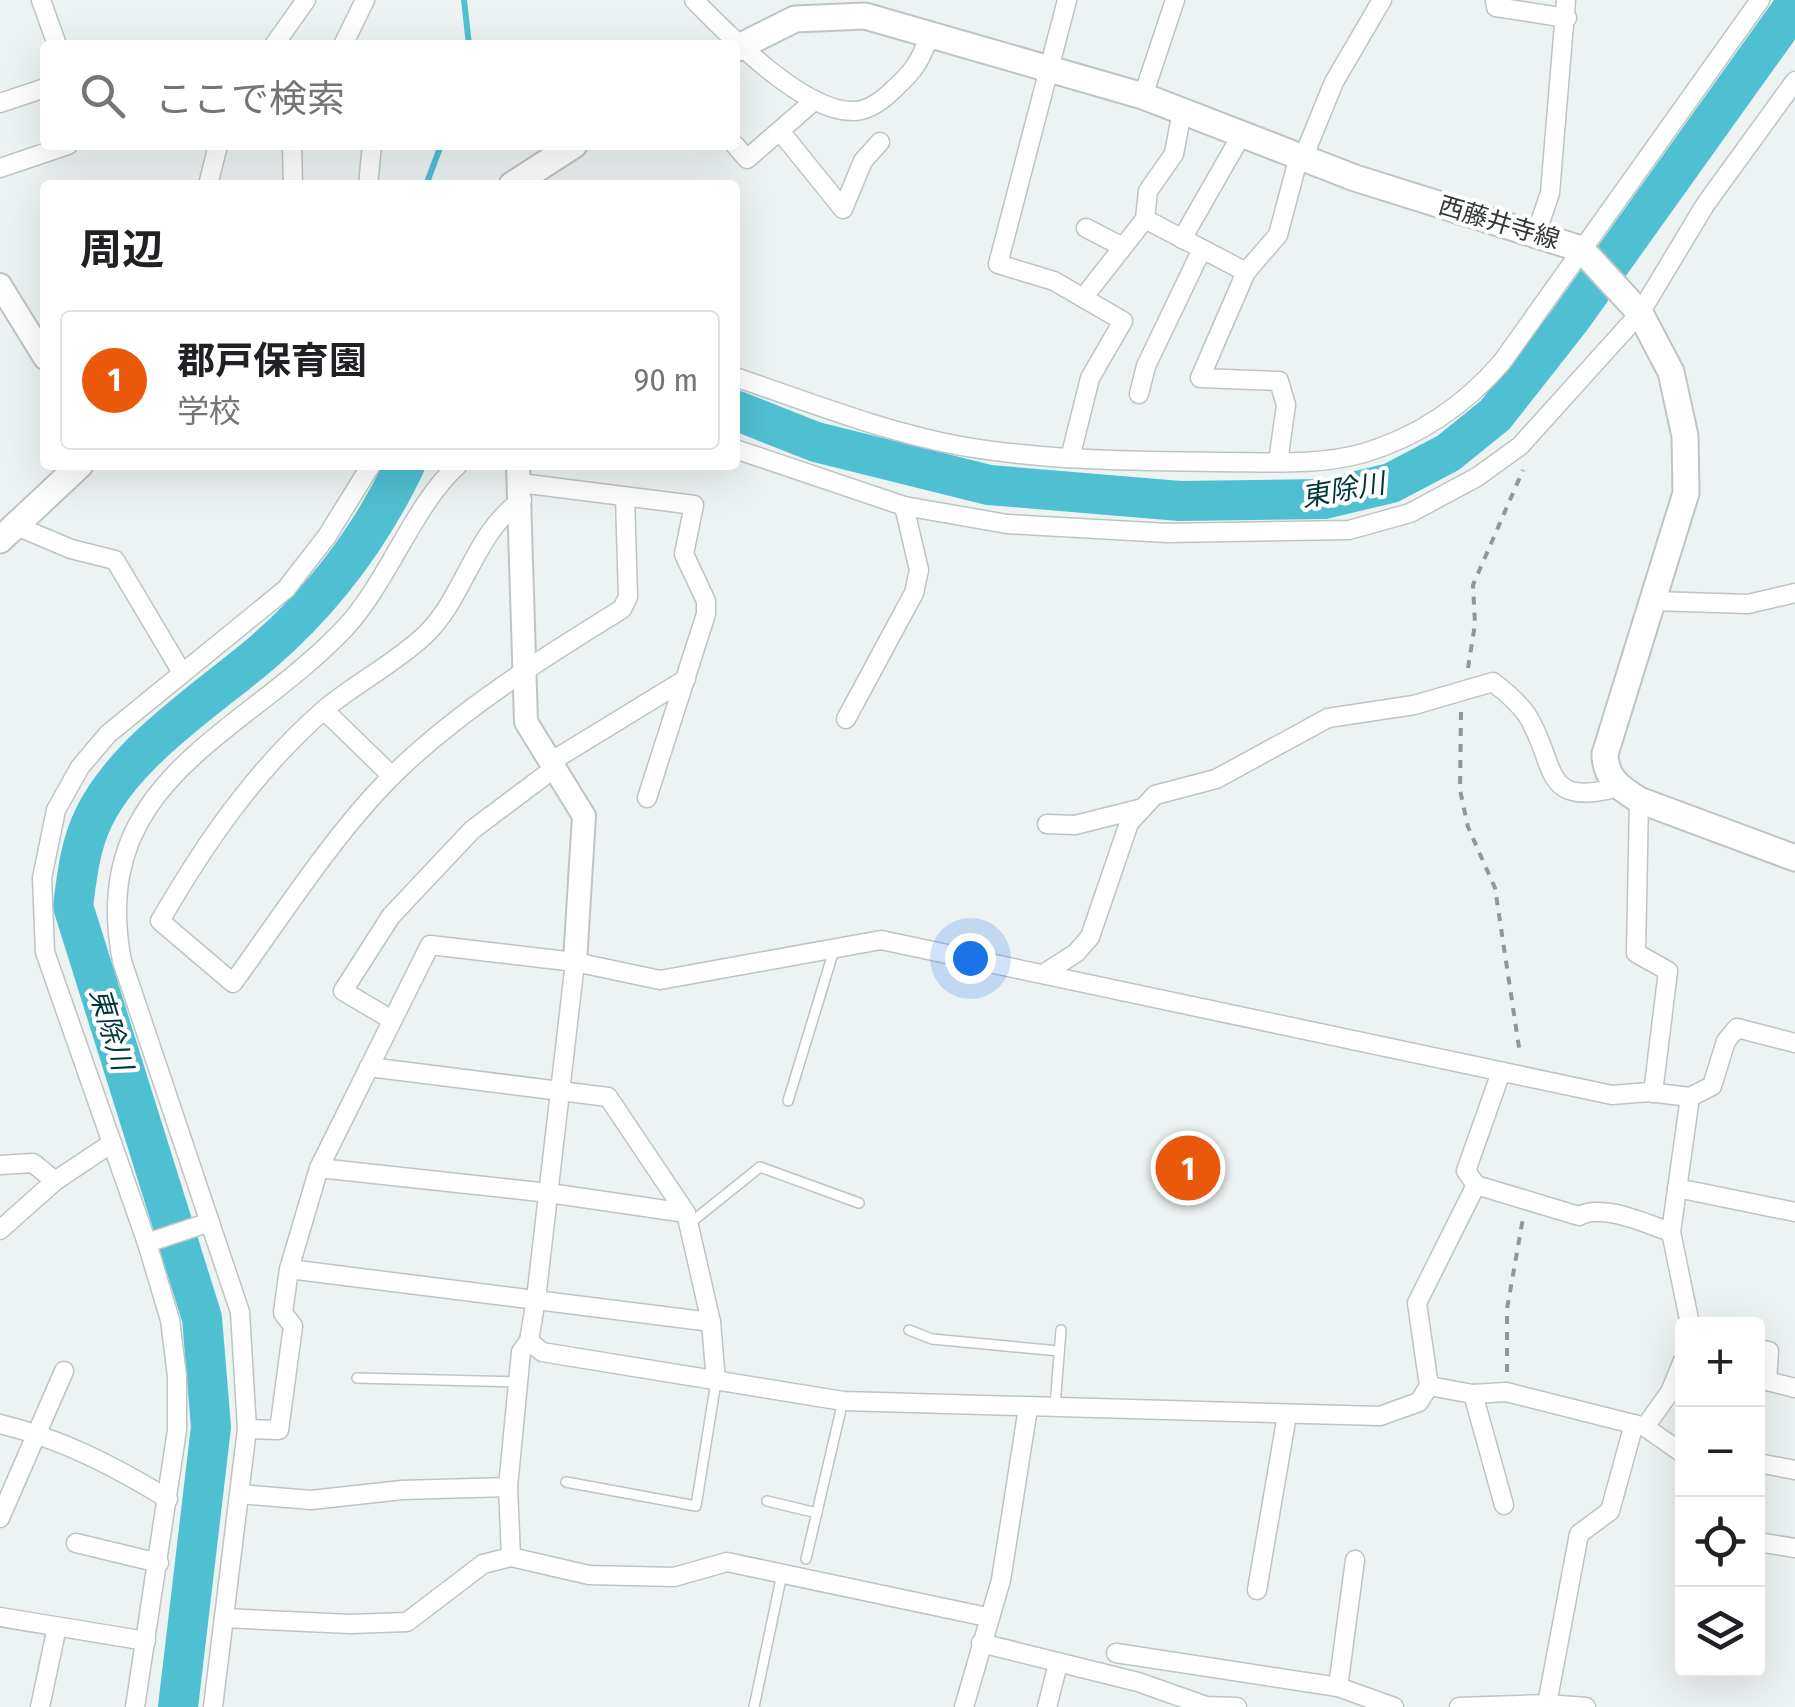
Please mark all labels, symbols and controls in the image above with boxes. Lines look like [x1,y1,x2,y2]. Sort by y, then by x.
search box [40,40,740,150]
icon: search [75,68,130,123]
text: ここで検索 [155,76,345,122]
street label: 西藤井寺線 [1435,190,1563,256]
text: 周辺 [80,225,164,275]
text: 郡戸保育園 [177,338,367,384]
text: 1 [108,361,121,399]
text: 90 m [634,361,698,399]
text: 学校 [177,392,241,430]
water label: 東除川 [1299,466,1390,514]
your location [945,933,996,984]
water label: 東除川 [83,984,140,1077]
pin: 1 [1156,1130,1220,1206]
map controls [1675,1317,1765,1677]
button: + [1675,1317,1765,1407]
button: − [1675,1407,1765,1497]
button: locate [1675,1497,1765,1587]
button: layers [1675,1587,1765,1677]

